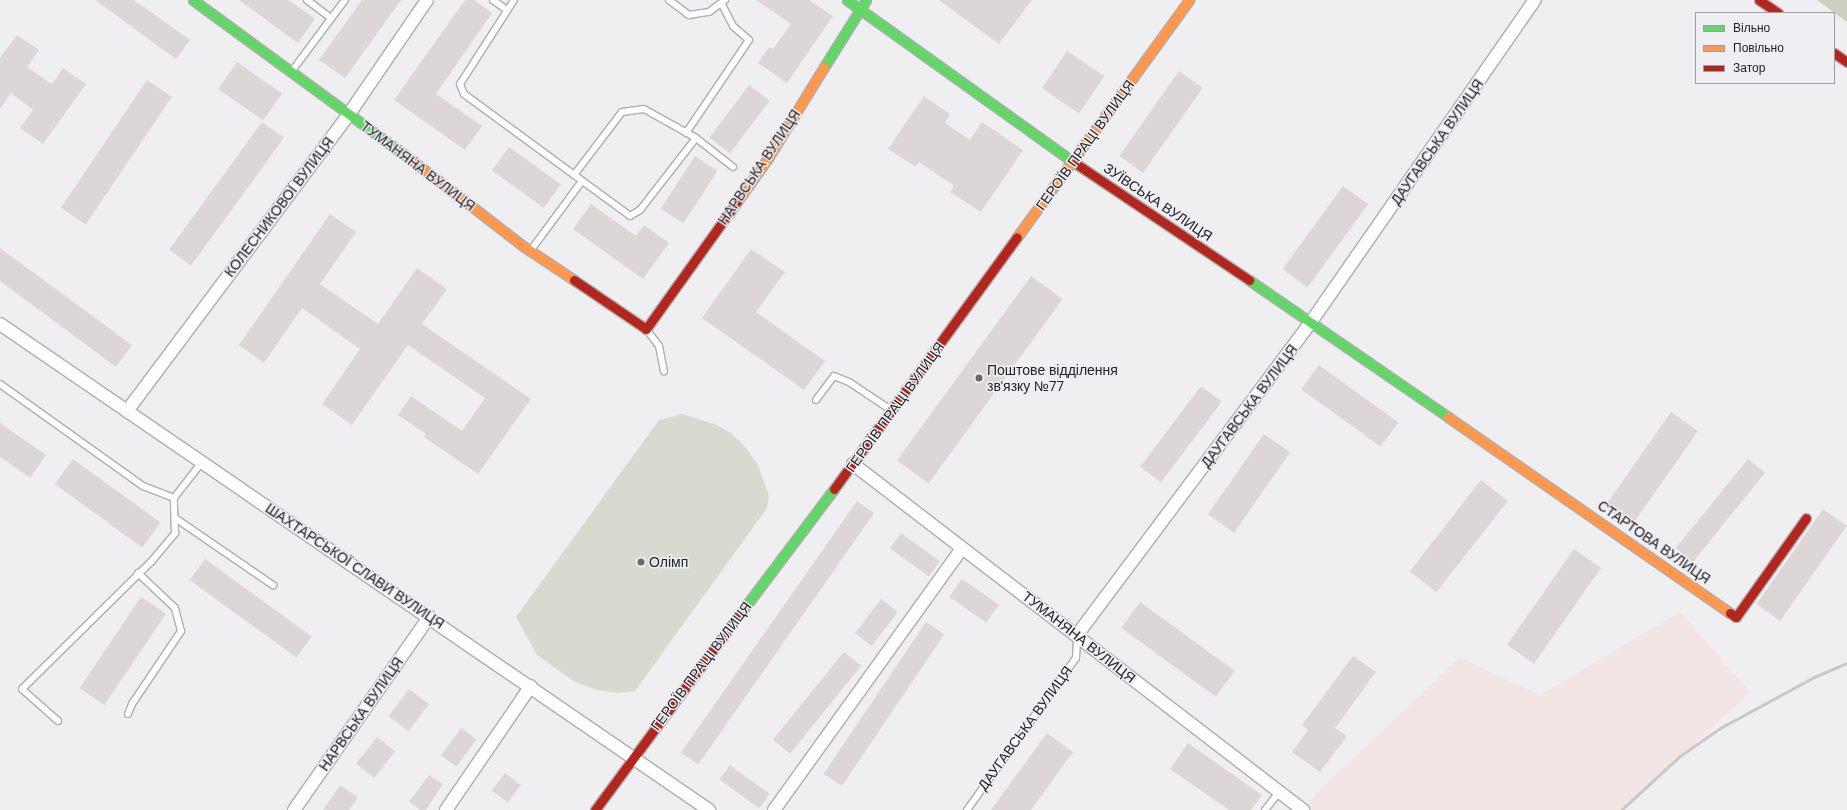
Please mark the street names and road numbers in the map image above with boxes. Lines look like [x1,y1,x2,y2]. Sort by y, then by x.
street label: ДАУГАВСЬКА ВУЛИЦЯ [1387,76,1487,208]
street label: ГЕРОЇВ ПРАЦІ ВУЛИЦЯ [1032,77,1138,213]
street label: НАРВСЬКА ВУЛИЦЯ [714,106,804,228]
street label: ТУМАНЯНА ВУЛИЦЯ [357,118,479,214]
street label: КОЛЕСНИКОВОЇ ВУЛИЦЯ [221,134,337,280]
street label: ЗУЇВСЬКА ВУЛИЦЯ [1100,159,1216,245]
street label: ГЕРОЇВ ПРАЦІ ВУЛИЦЯ [842,339,948,475]
street label: ДАУГАВСЬКА ВУЛИЦЯ [1197,341,1301,471]
street label: СТАРТОВА ВУЛИЦЯ [1594,497,1714,587]
street label: ШАХТАРСЬКОЇ СЛАВИ ВУЛИЦЯ [262,500,448,632]
street label: ТУМАНЯНА ВУЛИЦЯ [1019,588,1139,686]
street label: ГЕРОЇВ ПРАЦІ ВУЛИЦЯ [647,598,755,734]
street label: НАРВСЬКА ВУЛИЦЯ [315,654,407,774]
street label: ДАУГАВСЬКА ВУЛИЦЯ [974,663,1076,793]

